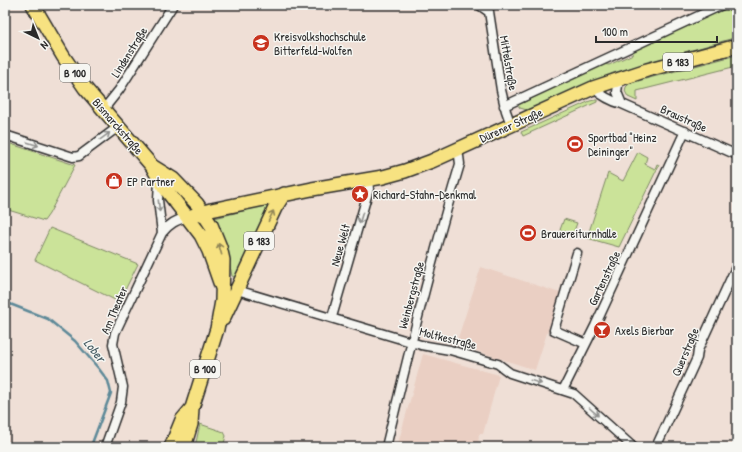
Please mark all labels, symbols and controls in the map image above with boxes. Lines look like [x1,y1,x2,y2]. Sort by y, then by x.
north arrow [18,18,58,58]
scale bar [596,18,717,44]
street label: Lindenstraße [107,23,151,81]
text: 100 m [602,23,628,40]
place label: Kreisvolkshochschule Bitterfeld-Wolfen [274,28,366,59]
school or university icon: Kreisvolkshochschule Bitterfeld-Wolfen [251,33,271,53]
street label: Mittelstraße [496,34,522,92]
text: N [38,38,52,53]
road number: B 183 [663,53,693,71]
road number: B 100 [60,64,90,82]
street label: Bismarckstraße [89,94,147,158]
street label: Braustraße [658,100,710,136]
street label: Dürener Straße [477,103,546,147]
place label: Sportbad "Heinz Deininger" [588,129,657,160]
one-way arrow [99,132,110,140]
sports icon: Sportbad "Heinz Deininger" [565,134,585,154]
one-way arrow [26,141,39,148]
shop icon: EP Partner [104,171,124,191]
place label: EP Partner [127,173,175,190]
place icon: Richard-Stahn-Denkmal [350,184,370,204]
place label: Richard-Stahn-Denkmal [373,186,477,203]
one-way arrow [155,199,163,212]
one-way arrow [267,210,275,222]
one-way arrow [357,211,364,224]
street label: Neue Welt [326,221,354,268]
sports icon: Brauereiturnhalle [518,223,538,243]
place label: Brauereiturnhalle [541,225,617,242]
road number: B 183 [244,232,274,250]
one-way arrow [216,243,224,256]
street label: Gartenstraße [584,248,624,308]
street label: Weinbergstraße [394,259,428,331]
street label: Am Theater [96,283,132,337]
bar icon: Axels Bierbar [592,320,612,340]
place label: Axels Bierbar [615,322,674,339]
street label: Moltkestraße [418,323,479,353]
street label: Querstraße [667,325,703,379]
water label: Lober [80,334,111,367]
road number: B 100 [190,360,220,378]
one-way arrow [530,378,542,386]
one-way arrow [589,408,600,417]

